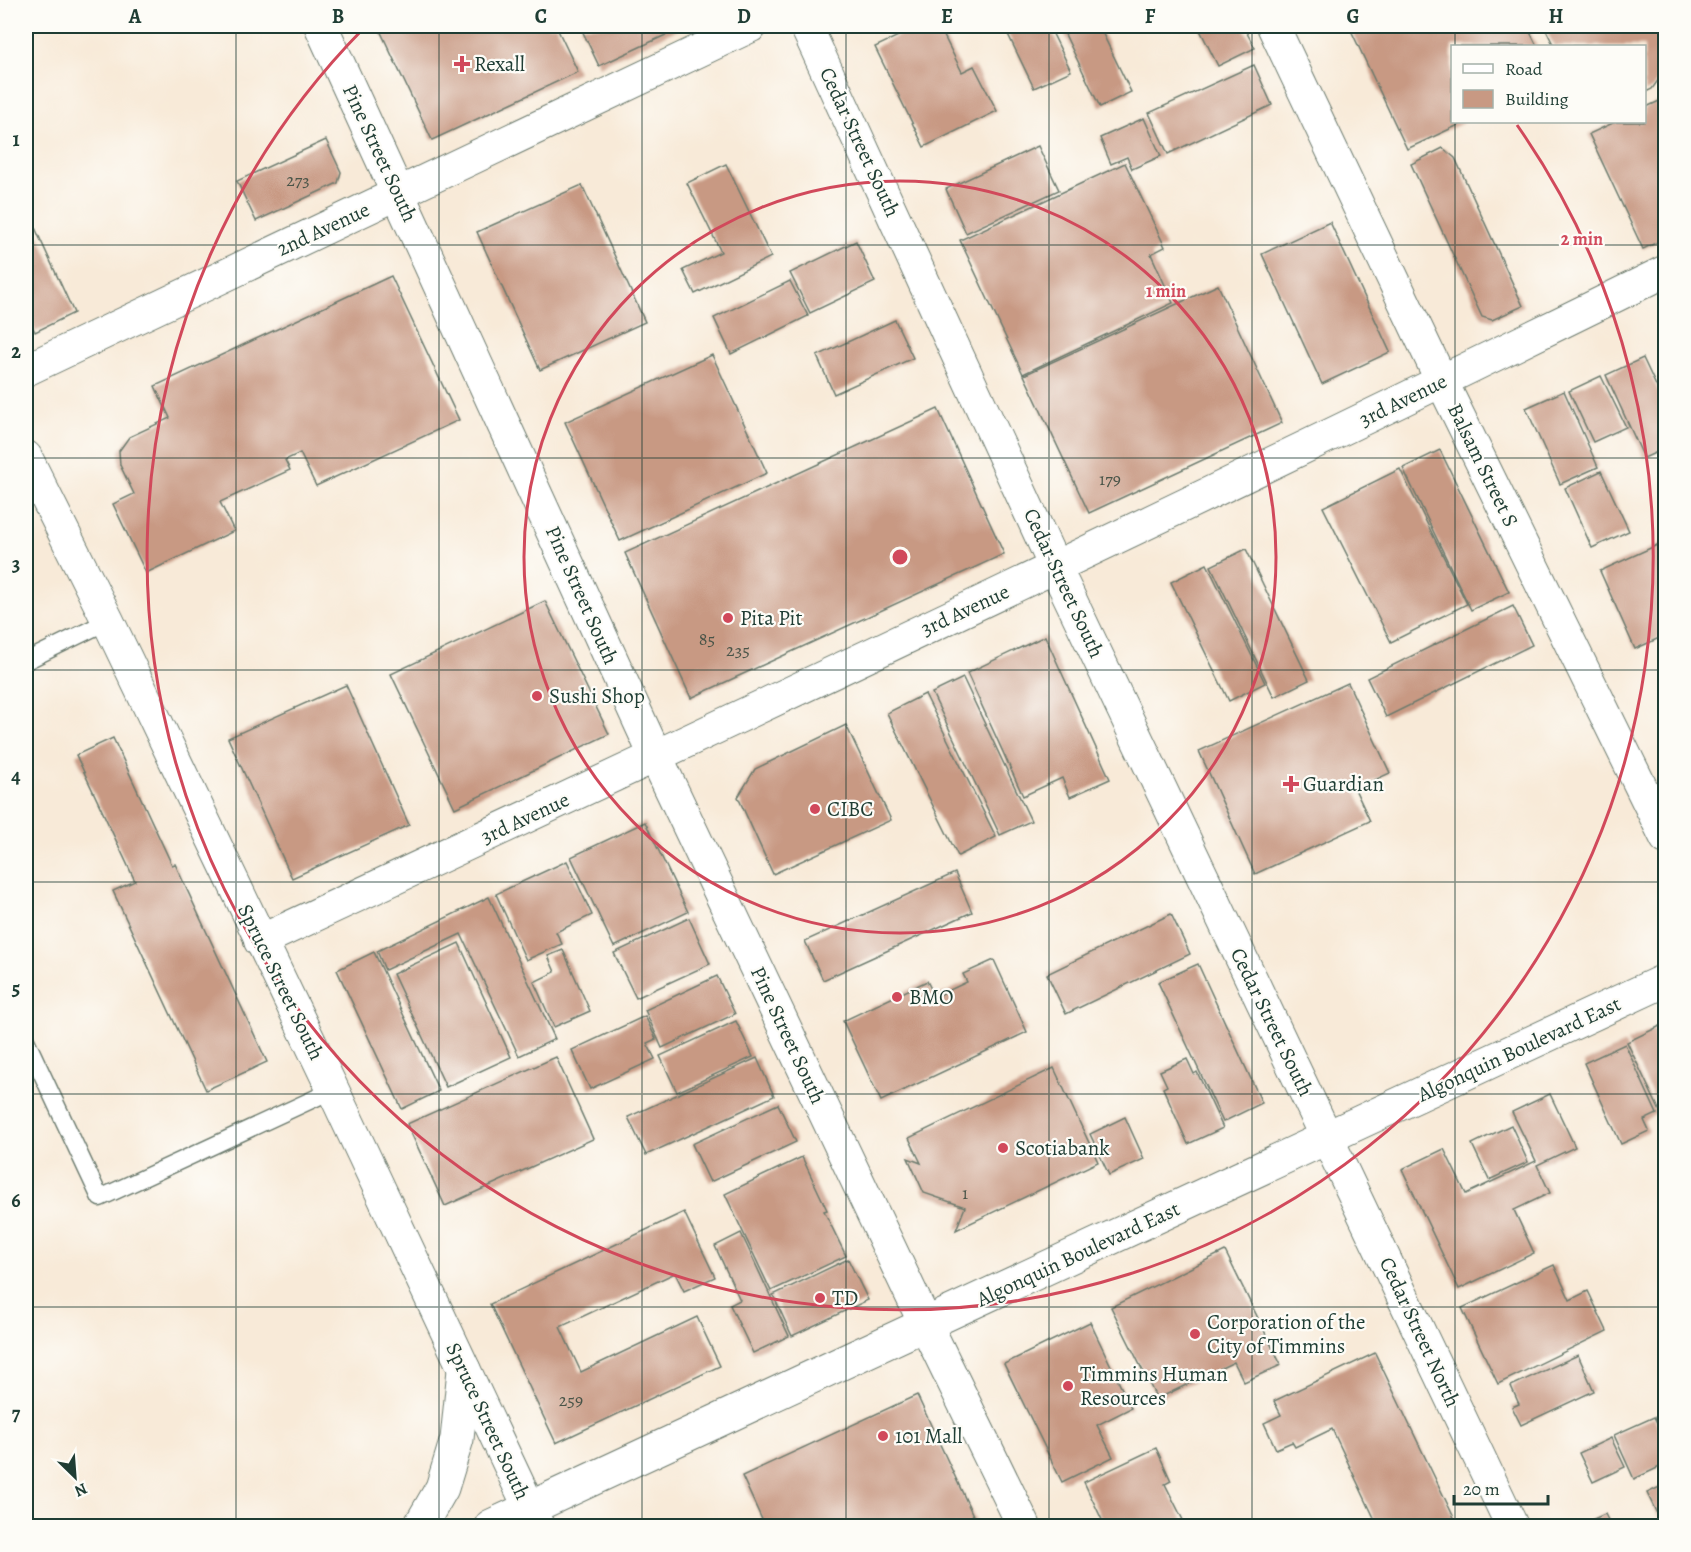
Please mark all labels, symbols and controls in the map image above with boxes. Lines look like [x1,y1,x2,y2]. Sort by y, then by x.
text: A [128,3,142,30]
text: B [332,3,344,30]
text: C [535,3,547,30]
text: D [737,3,751,30]
text: E [941,3,953,30]
text: F [1145,3,1156,30]
text: G [1346,3,1360,30]
text: H [1549,3,1564,30]
legend [1451,45,1646,123]
place label: Rexall [474,50,525,78]
marker: Rexall [455,57,469,71]
text: Road [1505,57,1543,81]
street label: Cedar Street South [813,63,907,221]
street label: Pine Street South [336,80,424,226]
text: Building [1505,87,1569,111]
text: 1 [12,126,20,153]
house number: 273 [286,168,310,192]
street label: 2nd Avenue [272,195,374,263]
text: 2 min [1561,227,1603,251]
text: 1 min [1146,279,1186,303]
text: 2 [11,338,21,365]
street label: 3rd Avenue [1354,367,1452,433]
street label: Balsam Street S [1441,399,1525,531]
house number: 179 [1099,467,1121,491]
street label: Cedar Street South [1017,504,1111,662]
street label: Pine Street South [539,521,625,669]
centre of rings [890,547,910,567]
text: 3 [12,551,20,578]
street label: 3rd Avenue [916,577,1014,643]
place label: Pita Pit [740,604,802,632]
marker: Pita Pit [721,611,735,625]
house number: 85 [699,627,715,651]
house number: 235 [726,638,750,662]
place label: Sushi Shop [549,682,645,710]
marker: Sushi Shop [530,689,544,703]
text: 4 [11,763,21,790]
place label: Guardian [1303,770,1384,798]
marker: Guardian [1284,777,1298,791]
street label: 3rd Avenue [476,785,574,851]
place label: CIBC [827,795,873,823]
marker: CIBC [808,802,822,816]
street label: Spruce Street South [231,899,331,1065]
street label: Cedar Street South [1224,943,1320,1101]
street label: Pine Street South [744,962,832,1108]
text: 5 [12,975,20,1002]
place label: BMO [909,983,954,1011]
marker: BMO [890,990,904,1004]
street label: Algonquin Boulevard East [1412,990,1625,1109]
place label: Scotiabank [1015,1134,1110,1162]
marker: Scotiabank [996,1141,1010,1155]
house number: 1 [962,1181,968,1205]
text: 6 [11,1187,21,1214]
street label: Algonquin Boulevard East [971,1195,1184,1314]
street label: Cedar Street North [1373,1252,1467,1412]
place label: TD [832,1284,858,1312]
marker: TD [813,1291,827,1305]
place label: Corporation of the City of Timmins [1207,1308,1365,1360]
marker: Corporation of the City of Timmins [1188,1327,1202,1341]
street label: Spruce Street South [439,1338,537,1504]
place label: Timmins Human Resources [1080,1360,1228,1412]
marker: Timmins Human Resources [1061,1379,1075,1393]
house number: 259 [559,1388,583,1412]
text: 7 [12,1400,21,1427]
place label: 101 Mall [895,1422,962,1450]
marker: 101 Mall [876,1429,890,1443]
north arrow [45,1447,105,1507]
scale bar [1454,1468,1548,1506]
text: N [71,1477,91,1502]
text: 20 m [1463,1477,1500,1501]

